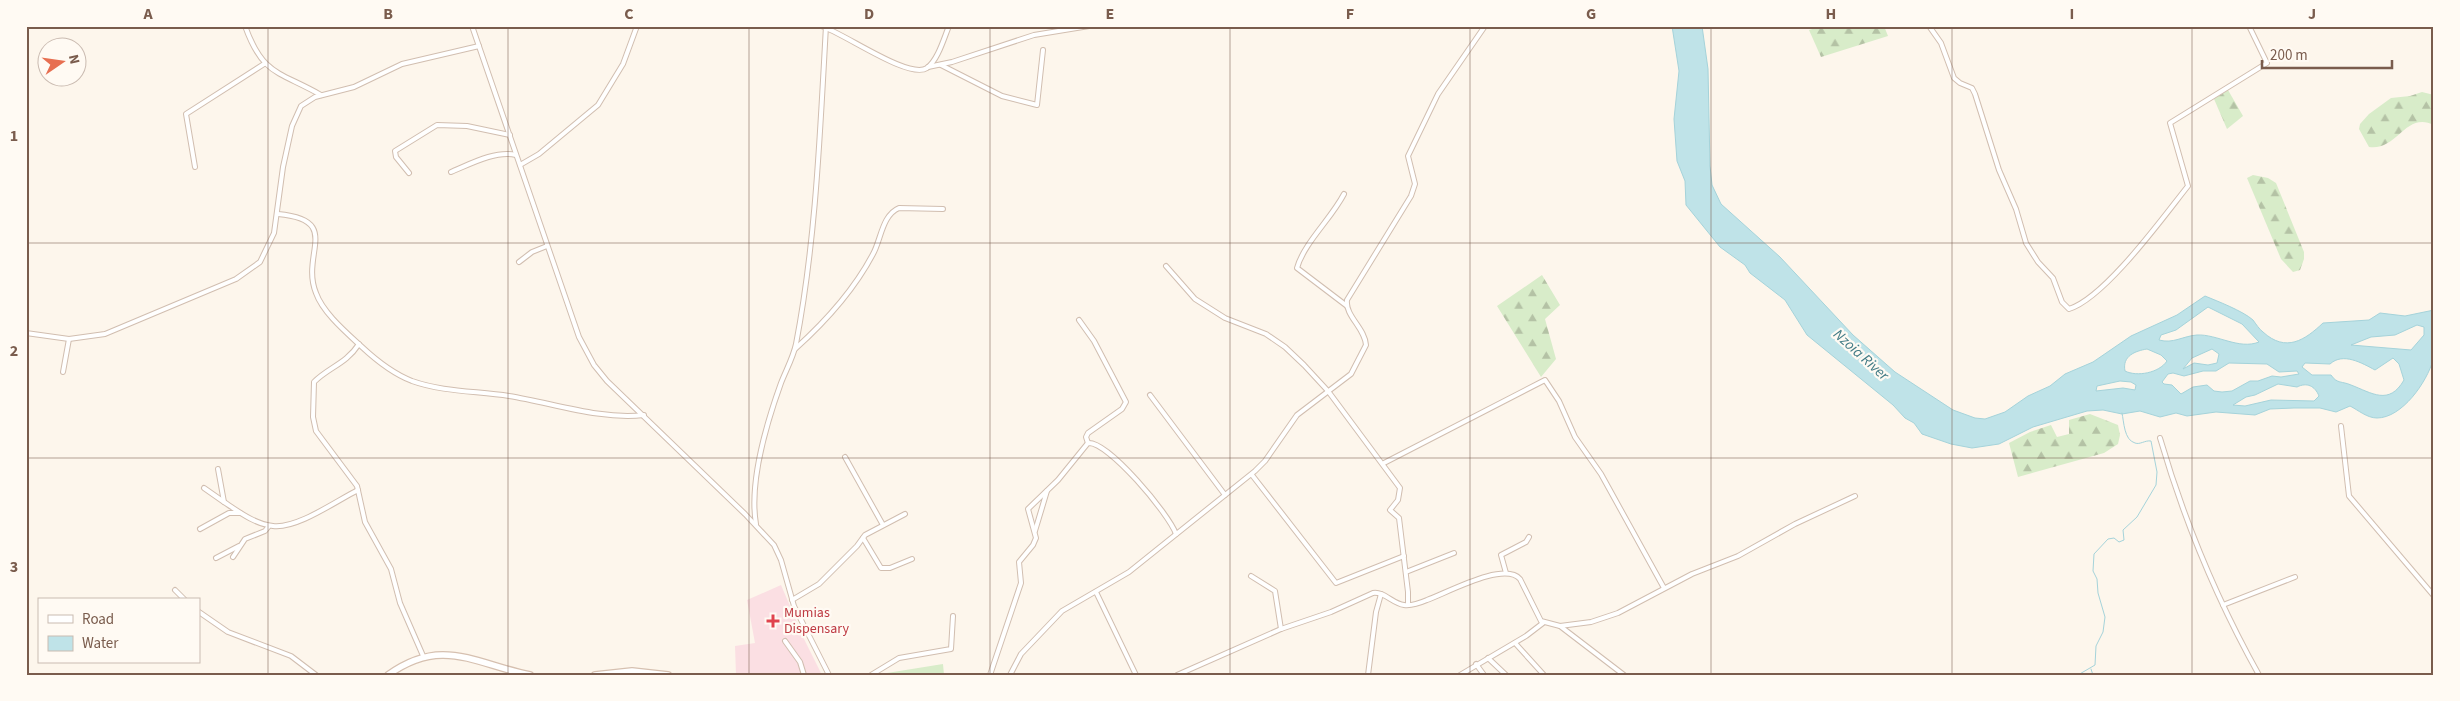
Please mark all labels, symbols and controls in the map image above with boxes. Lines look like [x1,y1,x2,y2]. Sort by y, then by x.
text: A [142,3,153,25]
text: B [383,3,393,25]
text: C [624,3,634,25]
text: D [864,3,874,25]
text: E [1106,3,1114,25]
text: F [1346,3,1354,25]
text: G [1586,3,1596,25]
text: H [1826,3,1836,25]
text: I [2070,3,2074,25]
text: J [2308,3,2316,25]
north arrow [38,38,88,88]
scale bar [2262,38,2392,70]
text: 200 m [2270,45,2308,66]
text: N [63,53,84,66]
text: 1 [10,125,18,147]
water label: Nzoia River [1829,324,1894,386]
text: 2 [10,340,18,362]
text: 3 [10,556,18,578]
legend [38,598,200,664]
place label: Mumias Dispensary [784,603,849,639]
text: Road [82,609,114,630]
marker: Mumias Dispensary [766,614,780,628]
text: Water [82,633,119,654]

